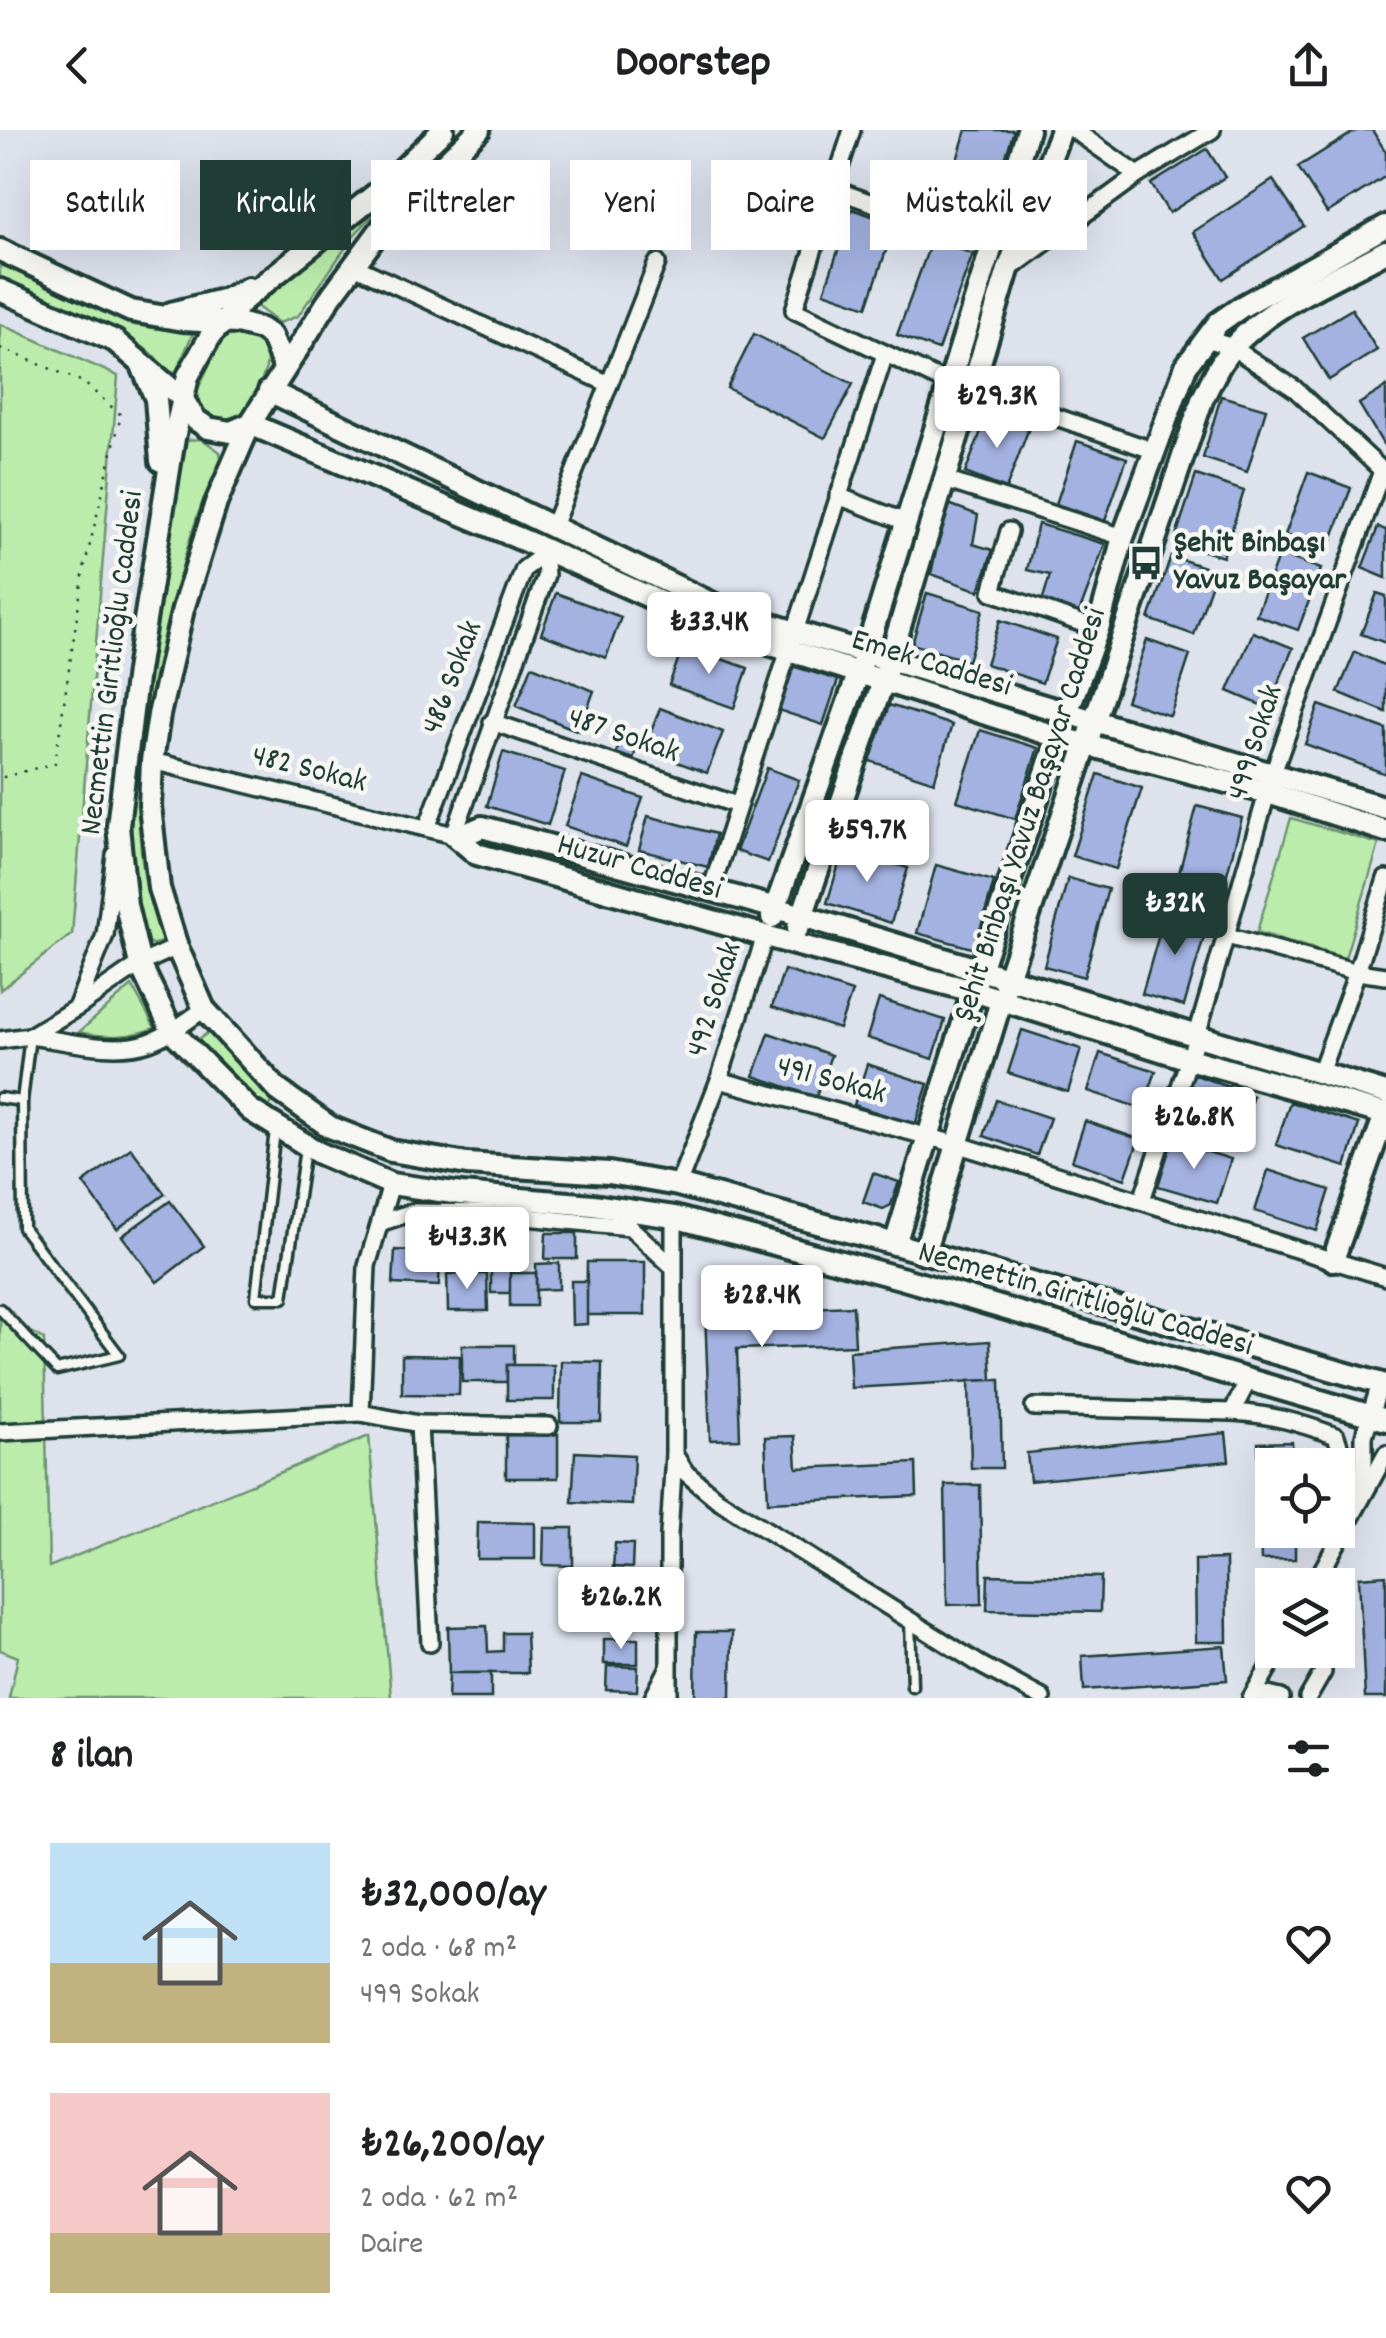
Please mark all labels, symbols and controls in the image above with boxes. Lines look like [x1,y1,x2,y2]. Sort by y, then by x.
text: Doorstep [615,33,771,97]
icon: back [50,38,105,93]
icon: share [1281,38,1336,93]
chip: Satılık [30,160,180,250]
chip: Kiralık [200,160,351,250]
chip: Filtreler [371,160,550,250]
chip: Yeni [570,160,691,250]
chip: Daire [711,160,850,250]
chip: Müstakil ev [870,160,1087,250]
pin: ₺29.3K [916,366,1078,451]
text: ₺29.3K [957,375,1037,421]
street label: Necmettin Giritlioğlu Caddesi [70,488,158,838]
place label: Şehit Binbaşı Yavuz Başayar [1173,522,1347,605]
bus stop icon: Şehit Binbaşı Yavuz Başayar [1127,544,1165,582]
pin: ₺33.4K [628,592,790,677]
text: ₺33.4K [669,601,749,647]
street label: Şehit Binbaşı Yavuz Başayar Caddesi [943,602,1121,1028]
street label: 486 Sokak [411,614,497,742]
street label: Emek Caddesi [845,619,1017,711]
street label: 499 Sokak [1217,679,1297,807]
street label: 487 Sokak [561,696,685,778]
street label: 482 Sokak [247,735,371,807]
pin: ₺59.7K [786,800,948,885]
text: ₺59.7K [827,809,907,855]
street label: Huzur Caddesi [551,824,727,915]
pin: ₺32K [1116,873,1234,958]
text: ₺32K [1145,882,1205,928]
street label: 492 Sokak [676,936,756,1064]
street label: 491 Sokak [771,1045,891,1119]
pin: ₺26.8K [1113,1087,1275,1172]
text: ₺26.8K [1154,1096,1234,1142]
pin: ₺43.3K [386,1207,548,1292]
text: ₺43.3K [427,1216,507,1262]
street label: Necmettin Giritlioğlu Caddesi [912,1231,1258,1371]
pin: ₺28.4K [681,1265,843,1350]
text: ₺28.4K [723,1274,801,1320]
map controls [1255,1448,1355,1668]
button: locate [1255,1448,1355,1548]
pin: ₺26.2K [540,1567,702,1652]
button: layers [1255,1568,1355,1668]
text: ₺26.2K [580,1576,662,1622]
text: 8 ilan [50,1728,133,1788]
icon: filters [1281,1731,1336,1786]
text: ₺32,000/ay [360,1867,546,1927]
icon: home [130,1883,250,2003]
icon: heart [1281,1916,1336,1971]
text: 2 oda · 68 m² [360,1927,517,1973]
text: 499 Sokak [360,1973,480,2019]
text: ₺26,200/ay [360,2117,543,2177]
icon: home [130,2133,250,2253]
icon: heart [1281,2166,1336,2221]
text: 2 oda · 62 m² [360,2177,518,2223]
text: Daire [360,2223,423,2269]

